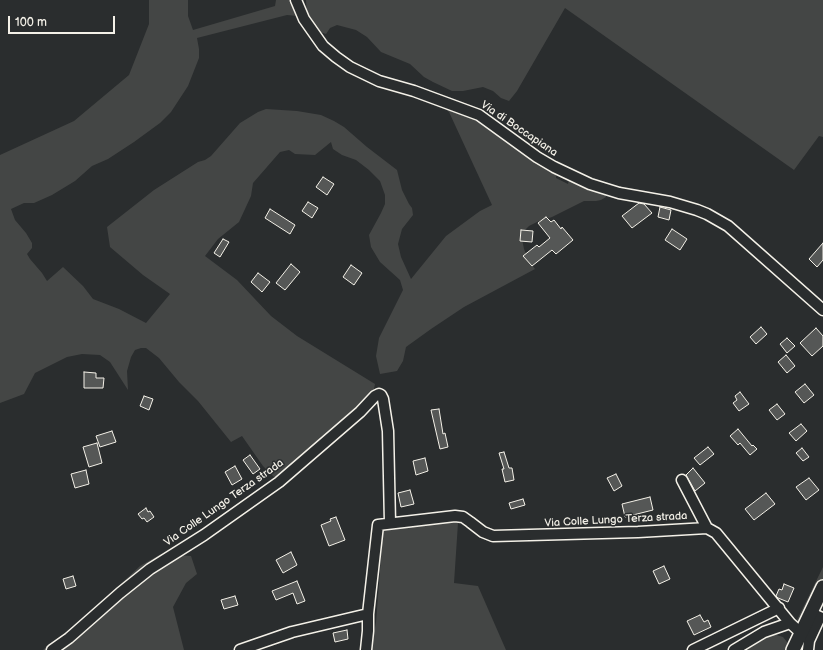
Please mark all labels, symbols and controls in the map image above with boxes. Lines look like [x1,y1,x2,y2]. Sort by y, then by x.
scale bar [10,8,117,34]
text: 100 m [15,15,47,30]
street label: Via di Boccapiana [478,98,560,160]
street label: Via Colle Lungo Terza strada [162,457,286,549]
street label: Via Colle Lungo Terza strada [544,510,688,530]

